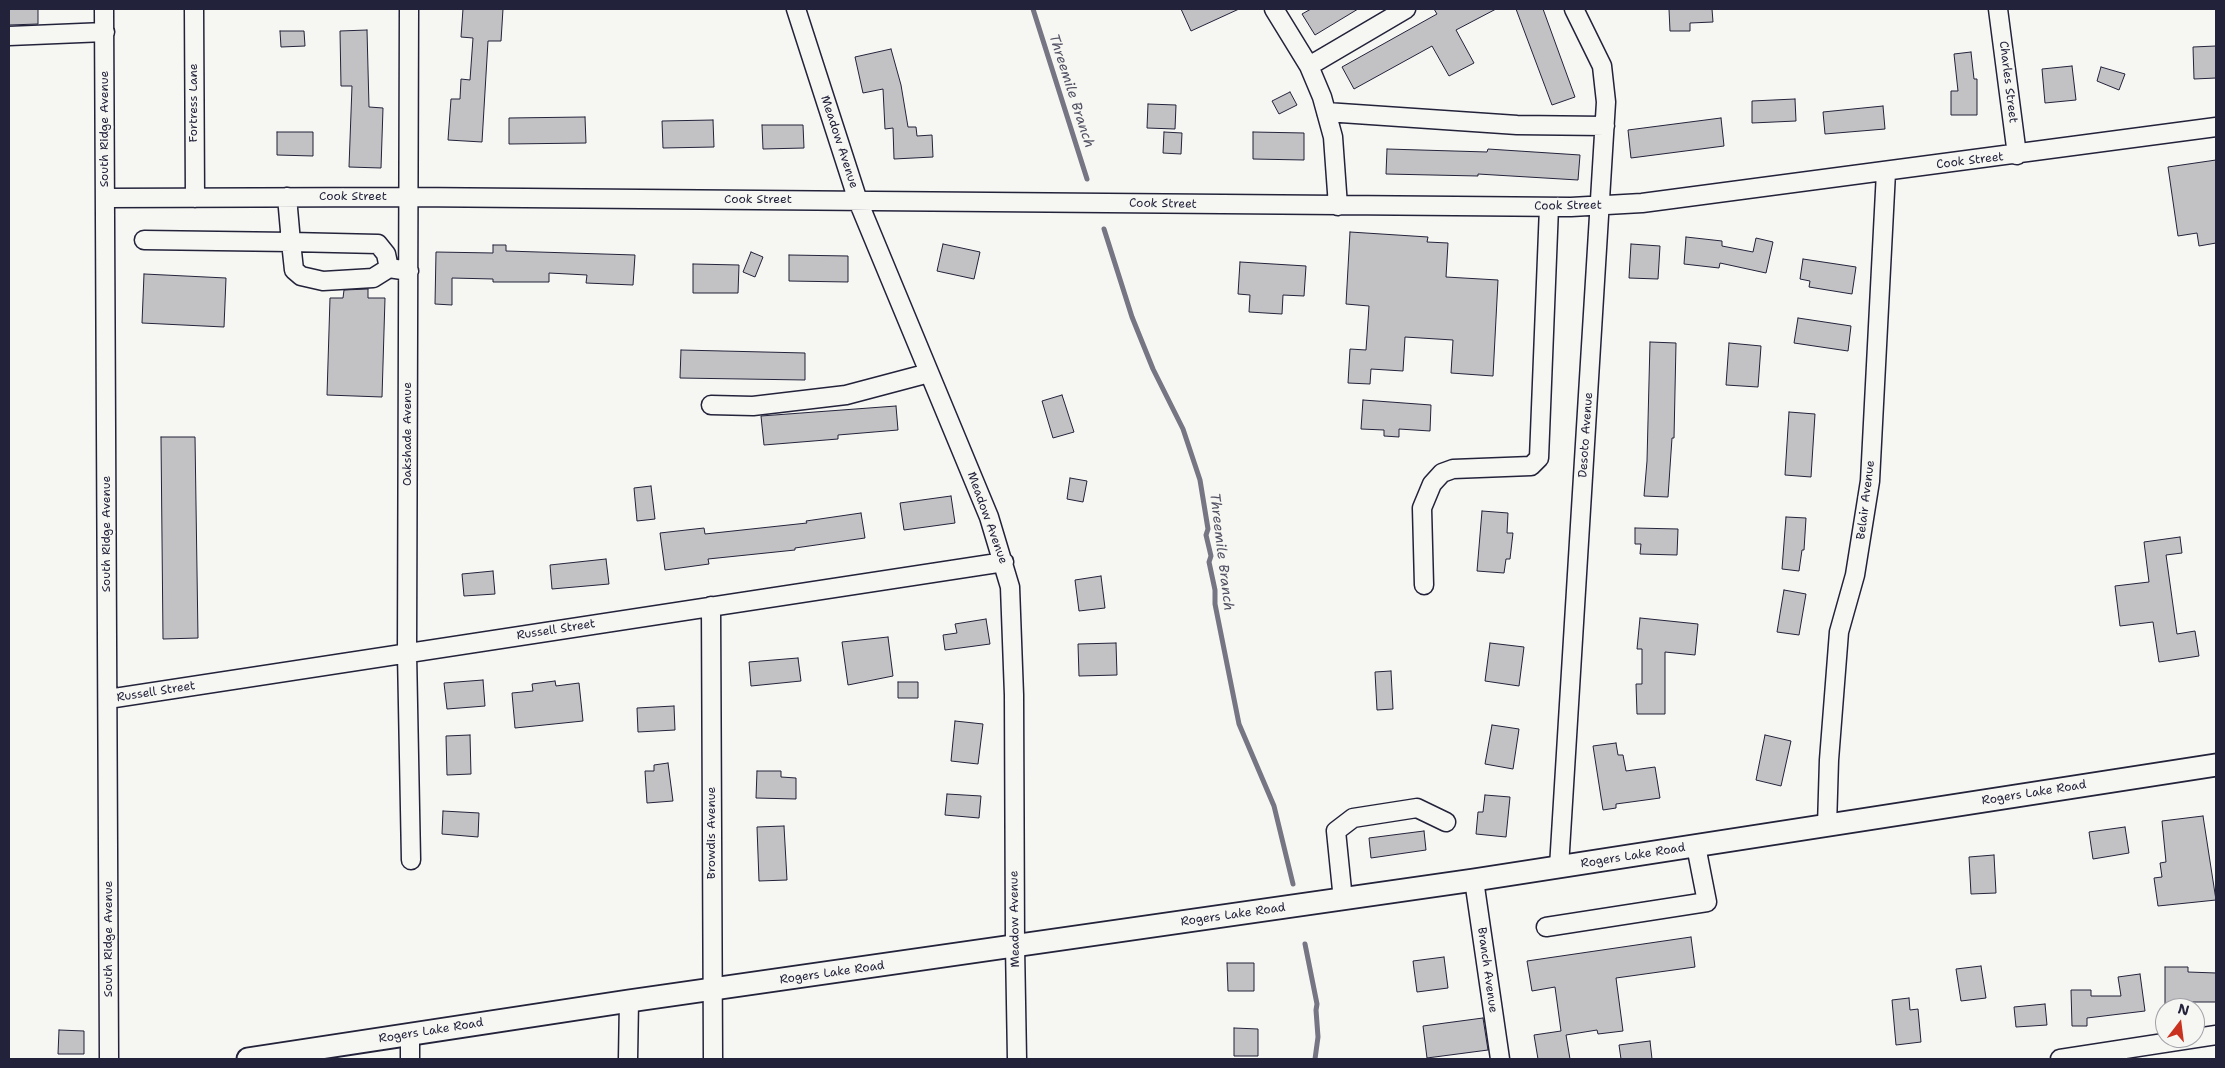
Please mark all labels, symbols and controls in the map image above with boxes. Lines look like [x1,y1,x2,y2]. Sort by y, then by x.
water label: Threemile Branch [1045,32,1097,150]
street label: Charles Street [1996,40,2020,124]
street label: Fortress Lane [187,63,201,143]
street label: South Ridge Avenue [98,71,112,187]
street label: Meadow Avenue [817,94,861,190]
street label: Cook Street [1935,150,2005,172]
street label: Cook Street [319,190,387,204]
street label: Cook Street [724,193,792,207]
street label: Cook Street [1129,196,1197,212]
street label: Cook Street [1534,198,1602,214]
street label: Oakshade Avenue [401,382,415,486]
street label: Desoto Avenue [1576,392,1596,478]
street label: Belair Avenue [1854,459,1878,541]
street label: Meadow Avenue [964,470,1010,566]
street label: South Ridge Avenue [100,476,114,592]
water label: Threemile Branch [1205,492,1237,612]
street label: Russell Street [516,617,596,643]
street label: Russell Street [116,679,196,705]
street label: Rogers Lake Road [1981,778,2087,808]
street label: Browdis Avenue [705,787,719,879]
street label: Rogers Lake Road [1580,841,1686,871]
street label: Meadow Avenue [1007,870,1023,968]
street label: South Ridge Avenue [102,881,116,997]
street label: Rogers Lake Road [1180,901,1286,929]
street label: Branch Avenue [1474,926,1500,1014]
street label: Rogers Lake Road [779,959,885,987]
north arrow [2155,998,2205,1048]
text: N [2176,999,2191,1020]
street label: Rogers Lake Road [378,1016,484,1046]

